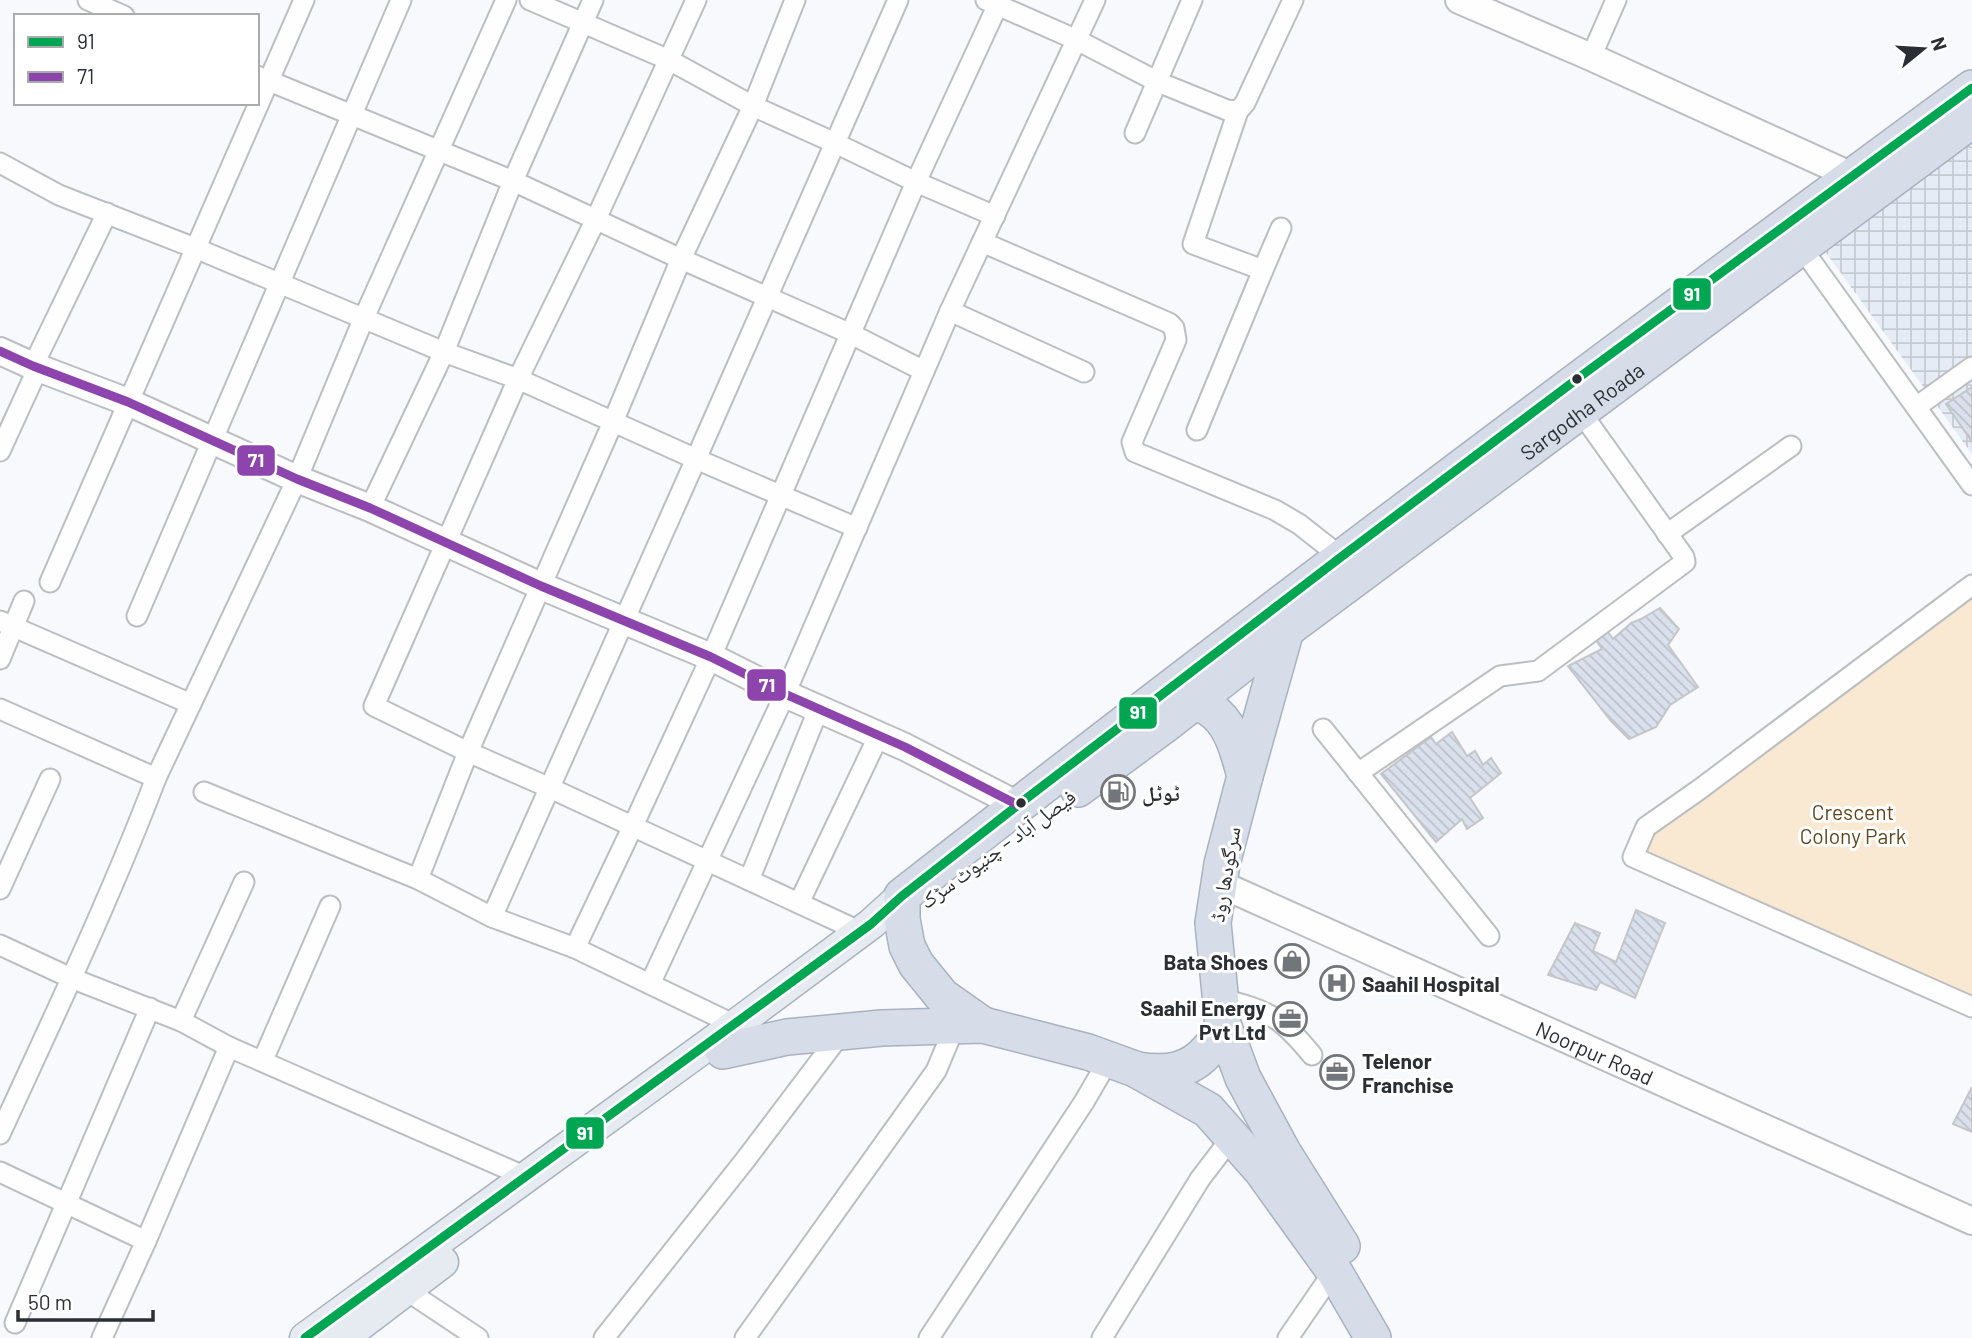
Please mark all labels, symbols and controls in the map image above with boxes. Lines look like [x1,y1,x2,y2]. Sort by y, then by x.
legend [14,14,259,105]
north arrow [1888,14,1958,84]
text: 91 [77,28,95,53]
text: N [1927,34,1953,53]
text: 71 [77,63,94,88]
line badge: 91 [1672,277,1712,311]
text: 91 [1684,282,1700,305]
street label: Sargodha Roada [1515,356,1648,465]
unlabelled marker [1570,372,1584,386]
line badge: 71 [236,444,276,477]
text: 71 [248,448,264,471]
line badge: 71 [746,668,787,702]
text: 71 [759,673,775,696]
line badge: 91 [1118,696,1158,730]
text: 91 [1130,700,1146,723]
fuel station icon: ٹوٹل [1099,773,1137,811]
place label: ٹوٹل [1142,780,1180,807]
street label: فیصل آباد – چنیوٹ سڑک [914,783,1081,915]
unlabelled marker [1014,796,1028,810]
park label: Crescent Colony Park [1800,799,1906,848]
street label: سرگودھا روڈ [1203,824,1245,924]
shop icon: Bata Shoes [1273,942,1311,980]
place label: Bata Shoes [1163,949,1268,974]
hospital icon: Saahil Hospital [1318,964,1356,1002]
place label: Saahil Hospital [1362,971,1500,996]
place label: Saahil Energy Pvt Ltd [1140,995,1266,1044]
office icon: Saahil Energy Pvt Ltd [1271,1000,1309,1038]
street label: Noorpur Road [1532,1015,1658,1089]
place label: Telenor Franchise [1362,1048,1454,1097]
office icon: Telenor Franchise [1318,1053,1356,1091]
line badge: 91 [565,1116,605,1150]
text: 91 [577,1121,593,1144]
scale bar [18,1278,152,1322]
text: 50 m [28,1289,72,1314]

